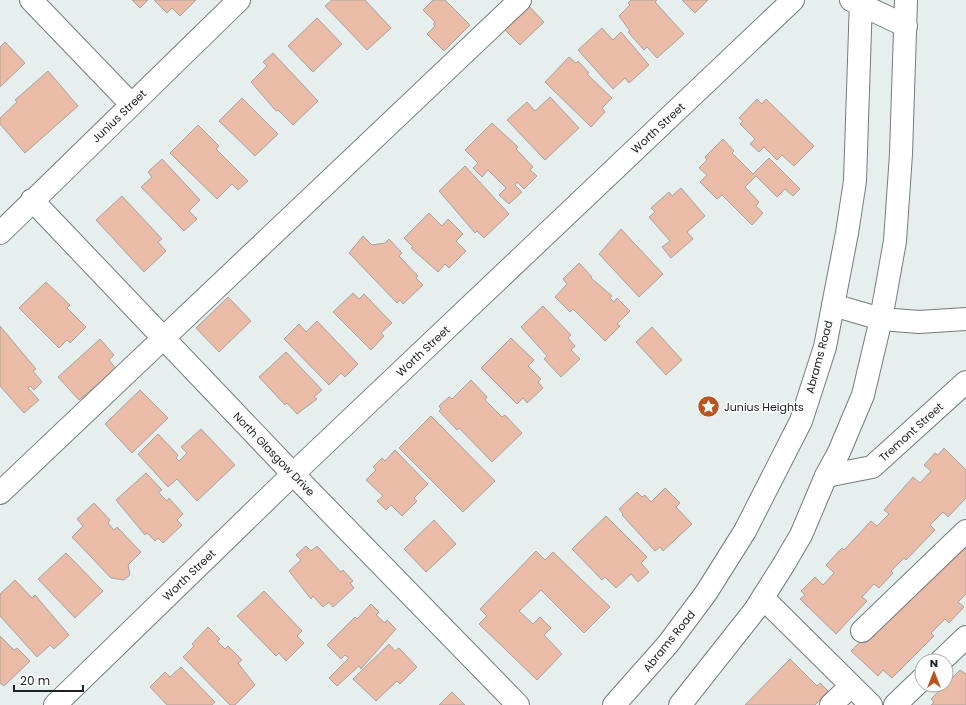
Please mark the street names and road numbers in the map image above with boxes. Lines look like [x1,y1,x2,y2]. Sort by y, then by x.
street label: Junius Street [88,86,150,146]
street label: Worth Street [628,99,688,157]
street label: Abrams Road [802,319,836,395]
street label: Worth Street [393,322,453,380]
street label: Tremont Street [875,399,947,465]
street label: North Glasgow Drive [230,408,319,500]
street label: Worth Street [159,546,219,604]
street label: Abrams Road [639,607,699,675]

